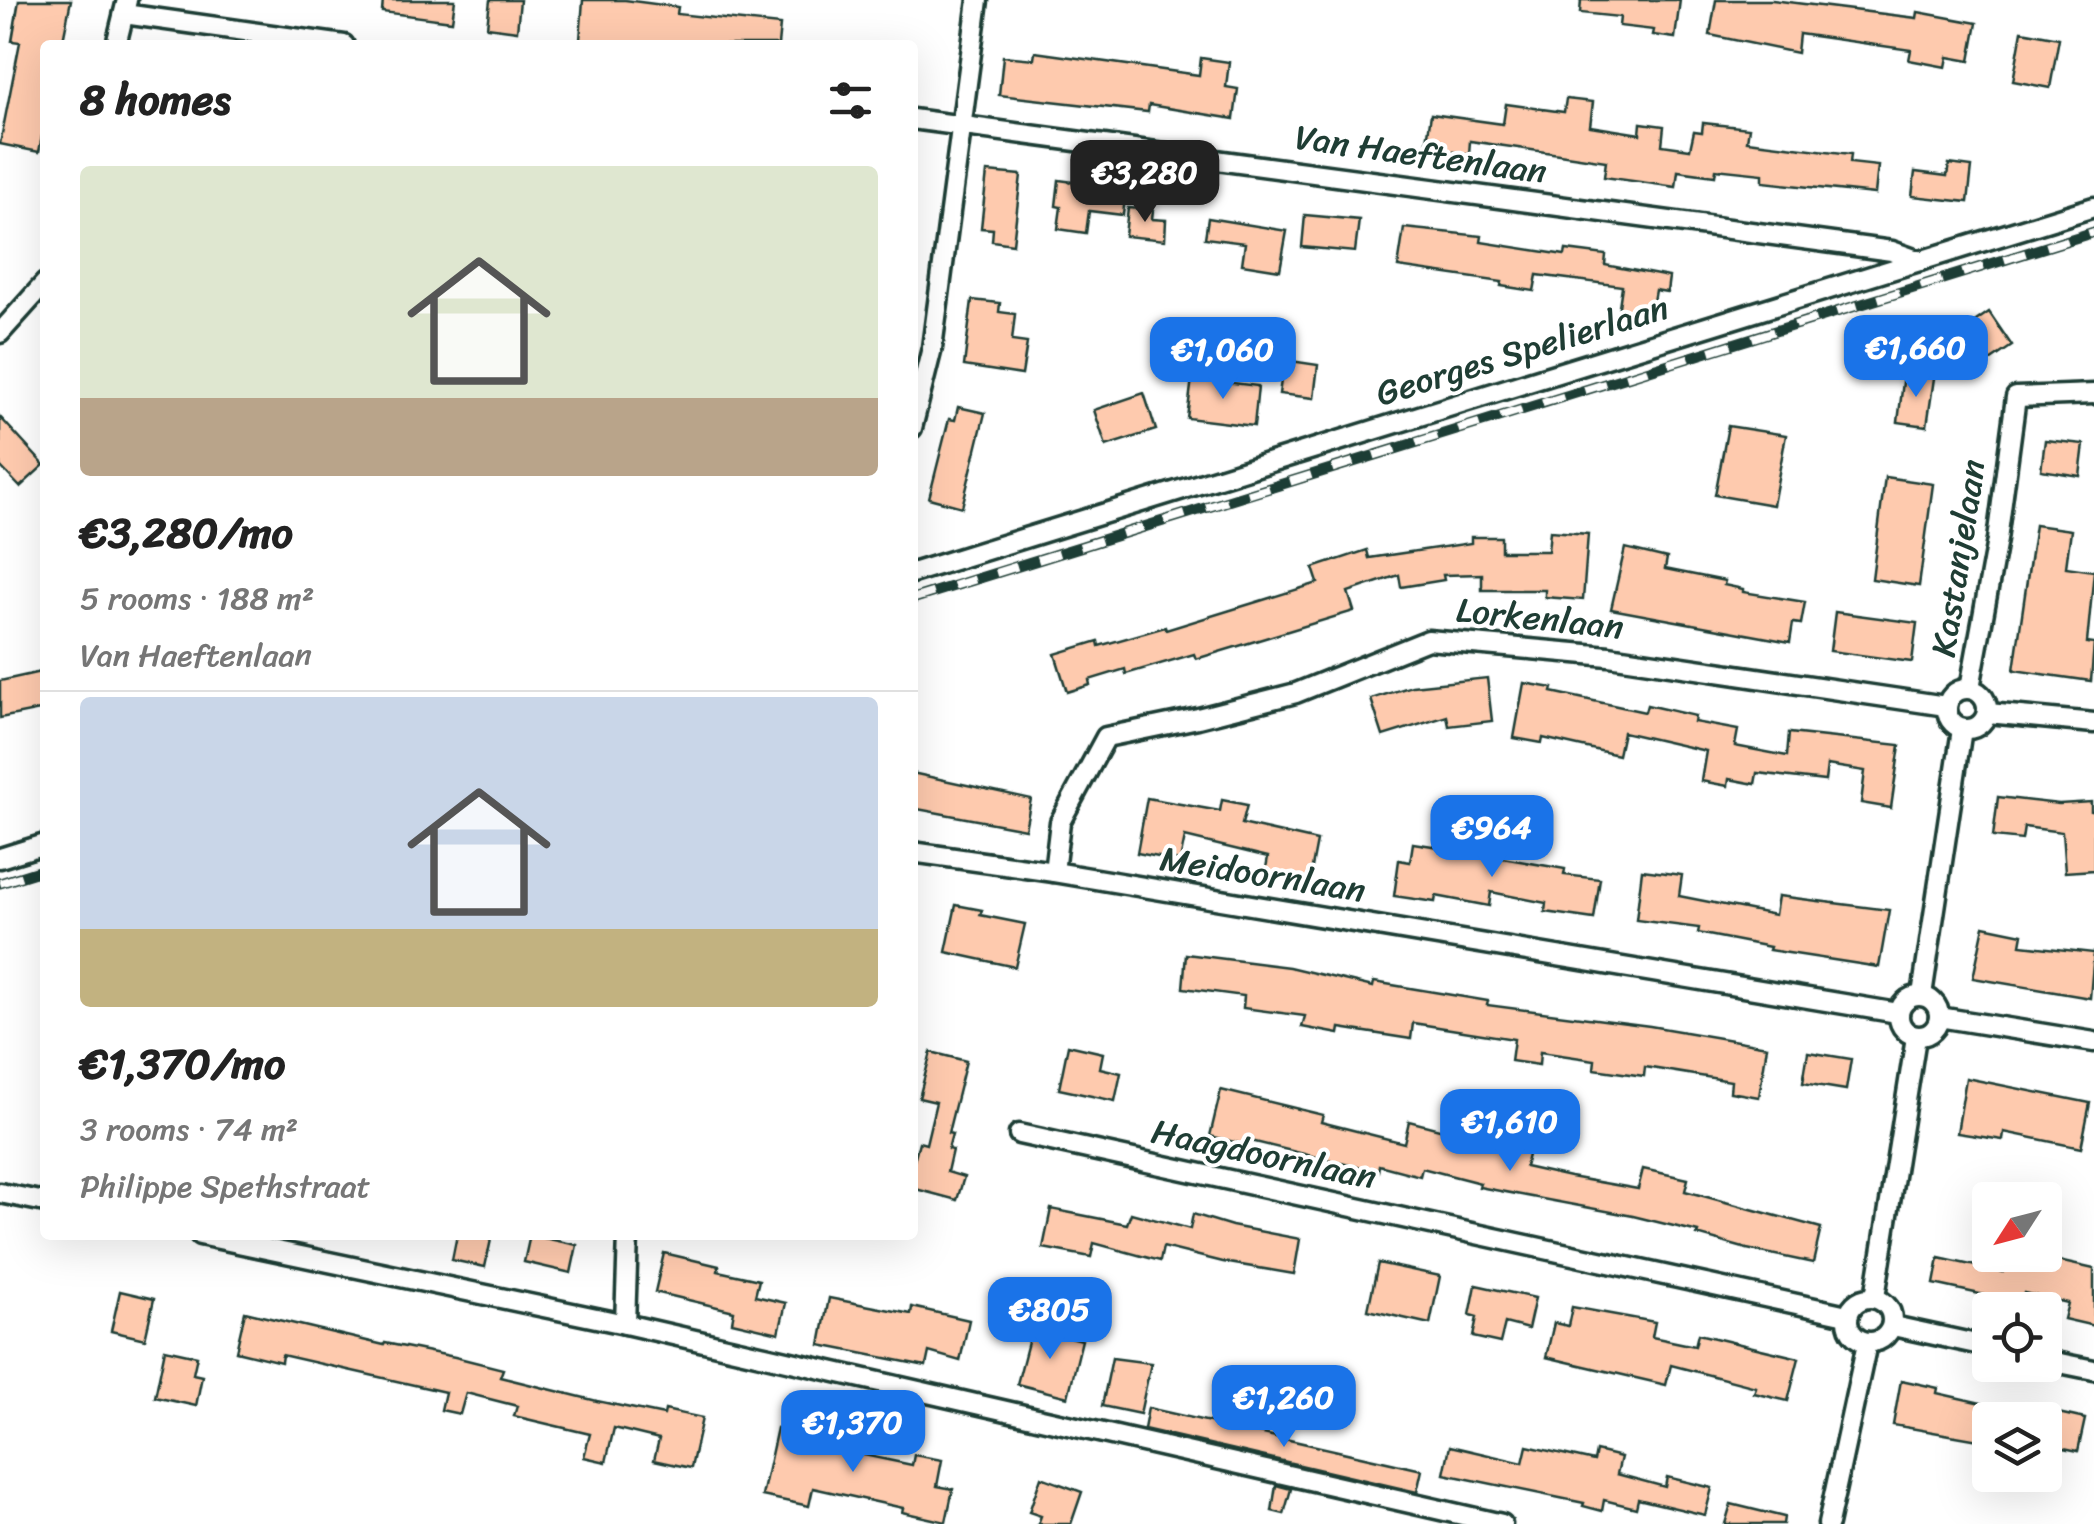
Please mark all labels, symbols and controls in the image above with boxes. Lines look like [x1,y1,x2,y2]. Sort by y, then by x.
text: 8 homes [80,63,231,137]
icon: filters [823,73,878,128]
street label: Van Haeftenlaan [1291,106,1551,202]
pin: €3,280 [1064,140,1226,225]
text: €3,280 [1092,144,1198,201]
icon: home [389,231,569,411]
street label: Georges Spelierlaan [1368,276,1676,424]
pin: €1,660 [1835,315,1997,400]
pin: €1,060 [1142,317,1304,402]
text: €1,660 [1866,319,1966,376]
text: €1,060 [1172,321,1274,378]
street label: Kastanjelaan [1912,455,2004,661]
text: €3,280/mo [80,496,293,570]
text: 5 rooms · 188 m² [80,570,314,627]
street label: Lorkenlaan [1453,578,1627,658]
text: Van Haeftenlaan [80,627,312,684]
icon: home [389,762,569,942]
pin: €964 [1433,795,1551,880]
text: €964 [1452,799,1532,856]
street label: Meidoornlaan [1156,827,1370,921]
text: €1,370/mo [80,1027,285,1101]
pin: €1,610 [1429,1089,1591,1174]
text: €1,610 [1462,1093,1558,1150]
street label: Haagdoornlaan [1146,1100,1382,1208]
text: 3 rooms · 74 m² [80,1101,298,1158]
text: Philippe Spethstraat [80,1158,370,1215]
north arrow [1972,1182,2062,1272]
map controls [1972,1182,2062,1492]
pin: €805 [991,1277,1109,1362]
text: €805 [1010,1281,1090,1338]
button: locate [1972,1292,2062,1382]
pin: €1,260 [1203,1365,1365,1450]
text: €1,260 [1234,1369,1334,1426]
pin: €1,370 [772,1390,934,1475]
text: €1,370 [803,1394,903,1451]
button: layers [1972,1402,2062,1492]

